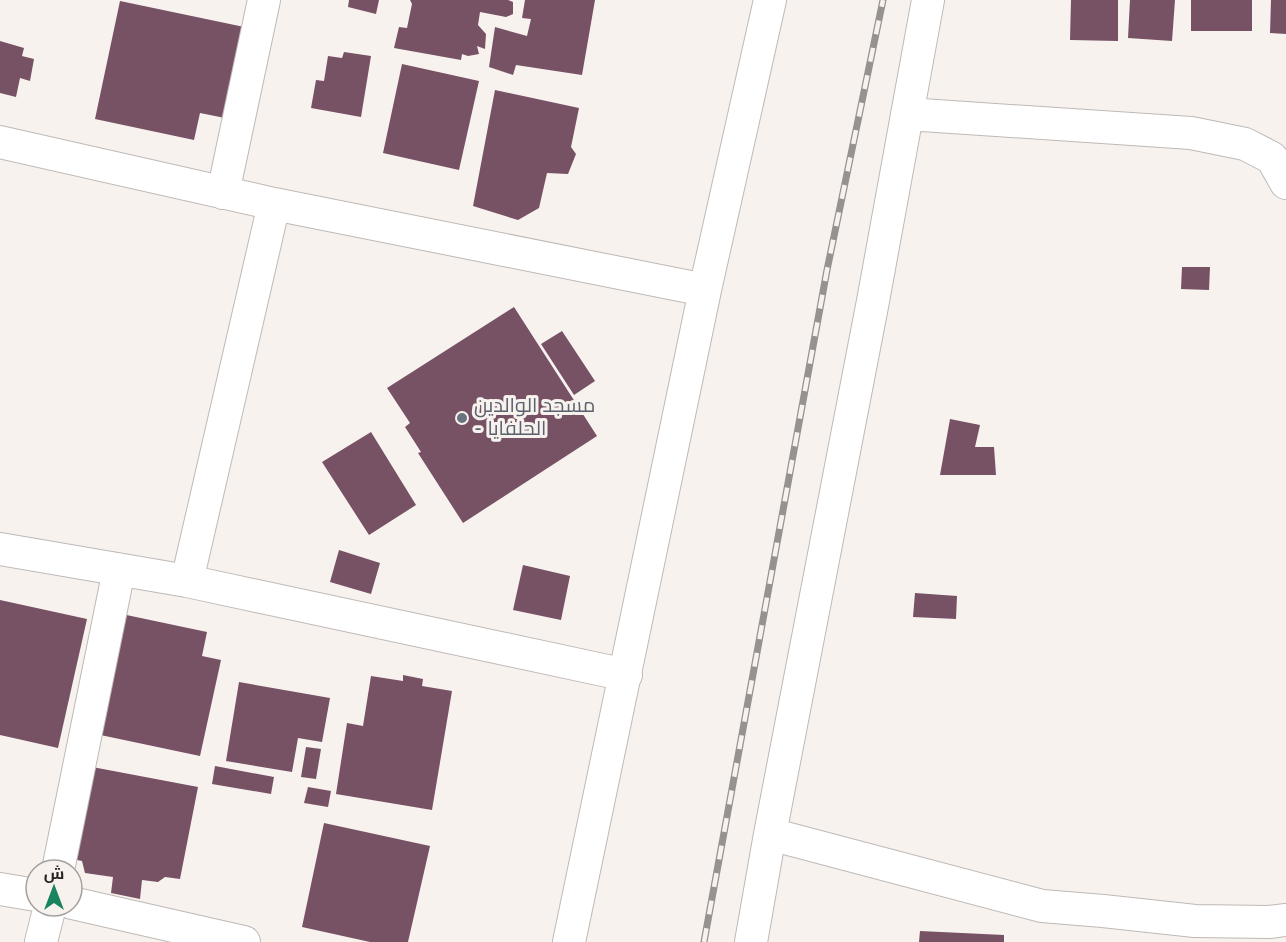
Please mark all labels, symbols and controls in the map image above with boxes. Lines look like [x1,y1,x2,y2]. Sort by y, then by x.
place label: مسجد الوالدين - الحلفايا [474,394,595,441]
marker: مسجد الوالدين - الحلفايا [455,411,469,425]
north arrow [24,858,84,918]
text: ش [44,864,64,884]

